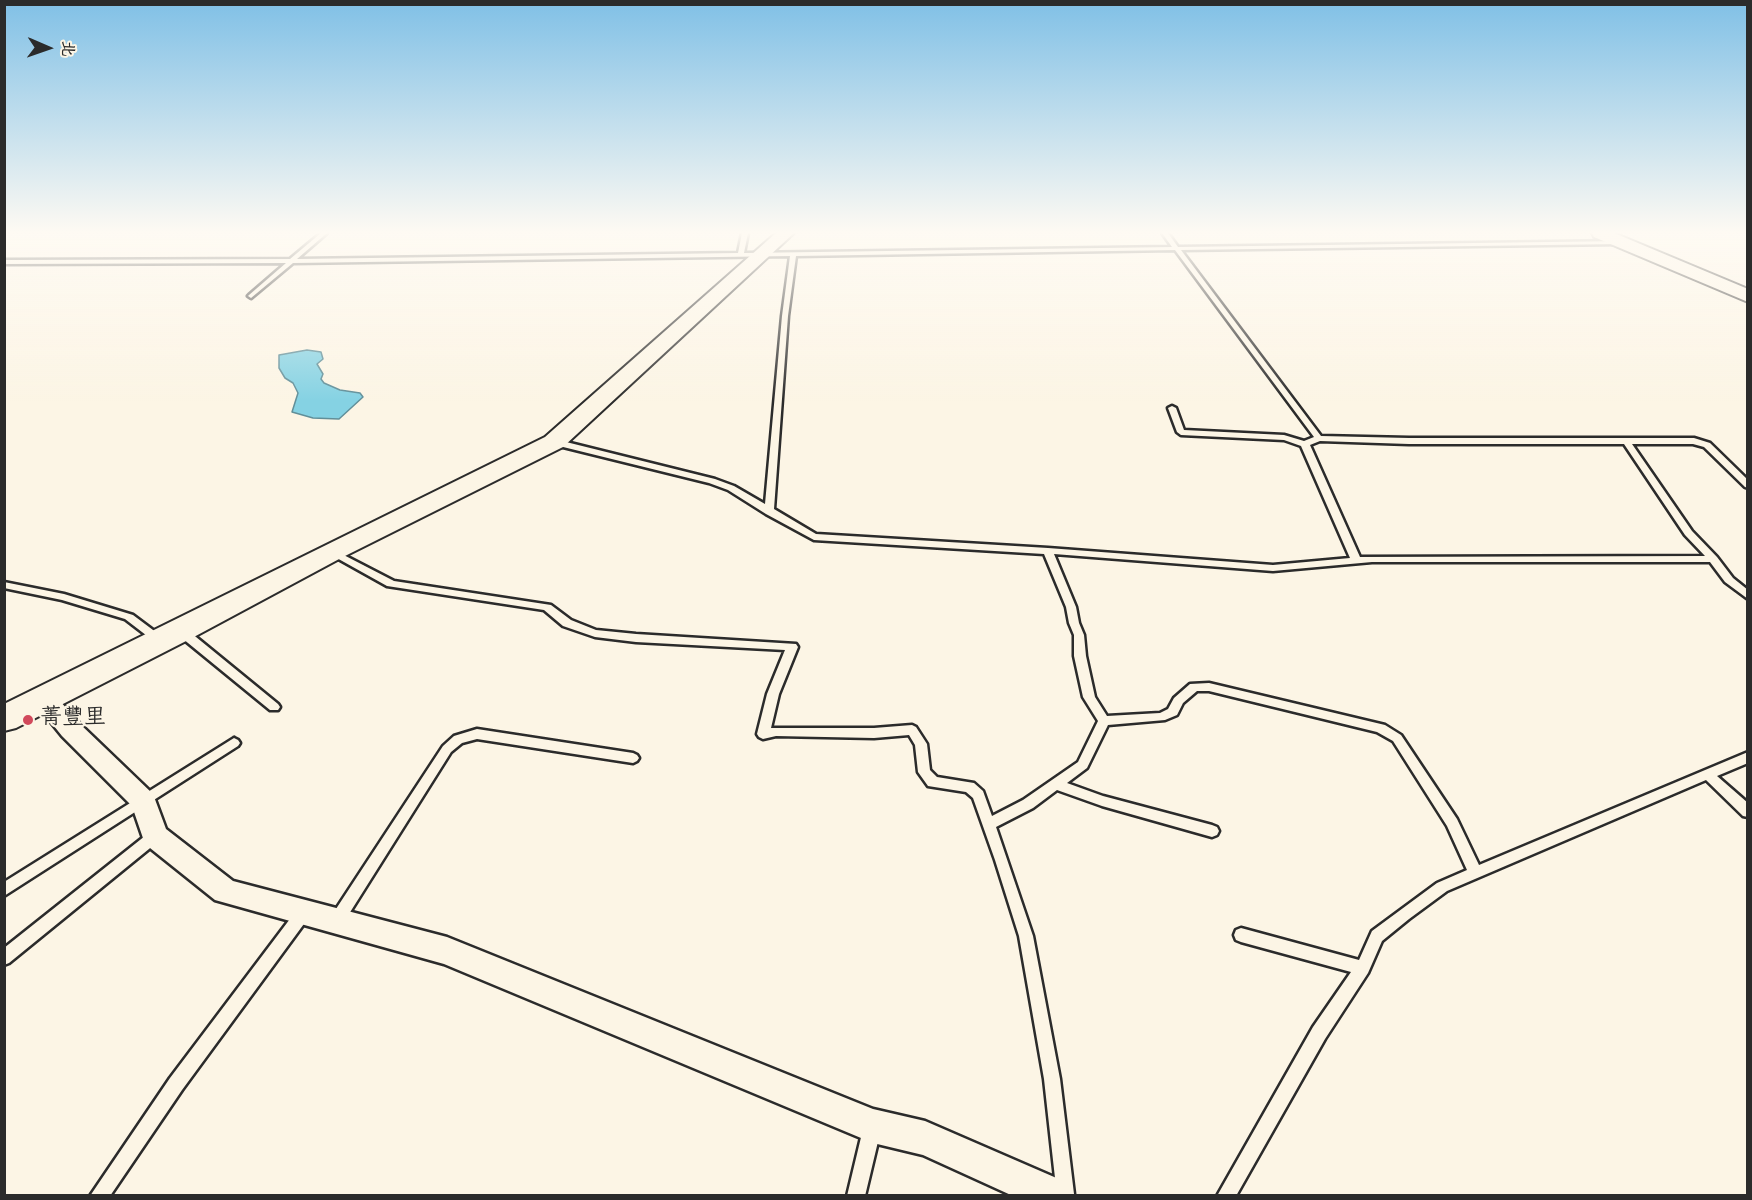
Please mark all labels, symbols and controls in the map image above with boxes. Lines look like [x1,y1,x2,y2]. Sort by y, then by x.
north arrow [18,18,78,78]
text: 北 [55,40,78,57]
place label: 菁豐里 [40,707,106,733]
marker: 菁豐里 [21,713,35,727]

